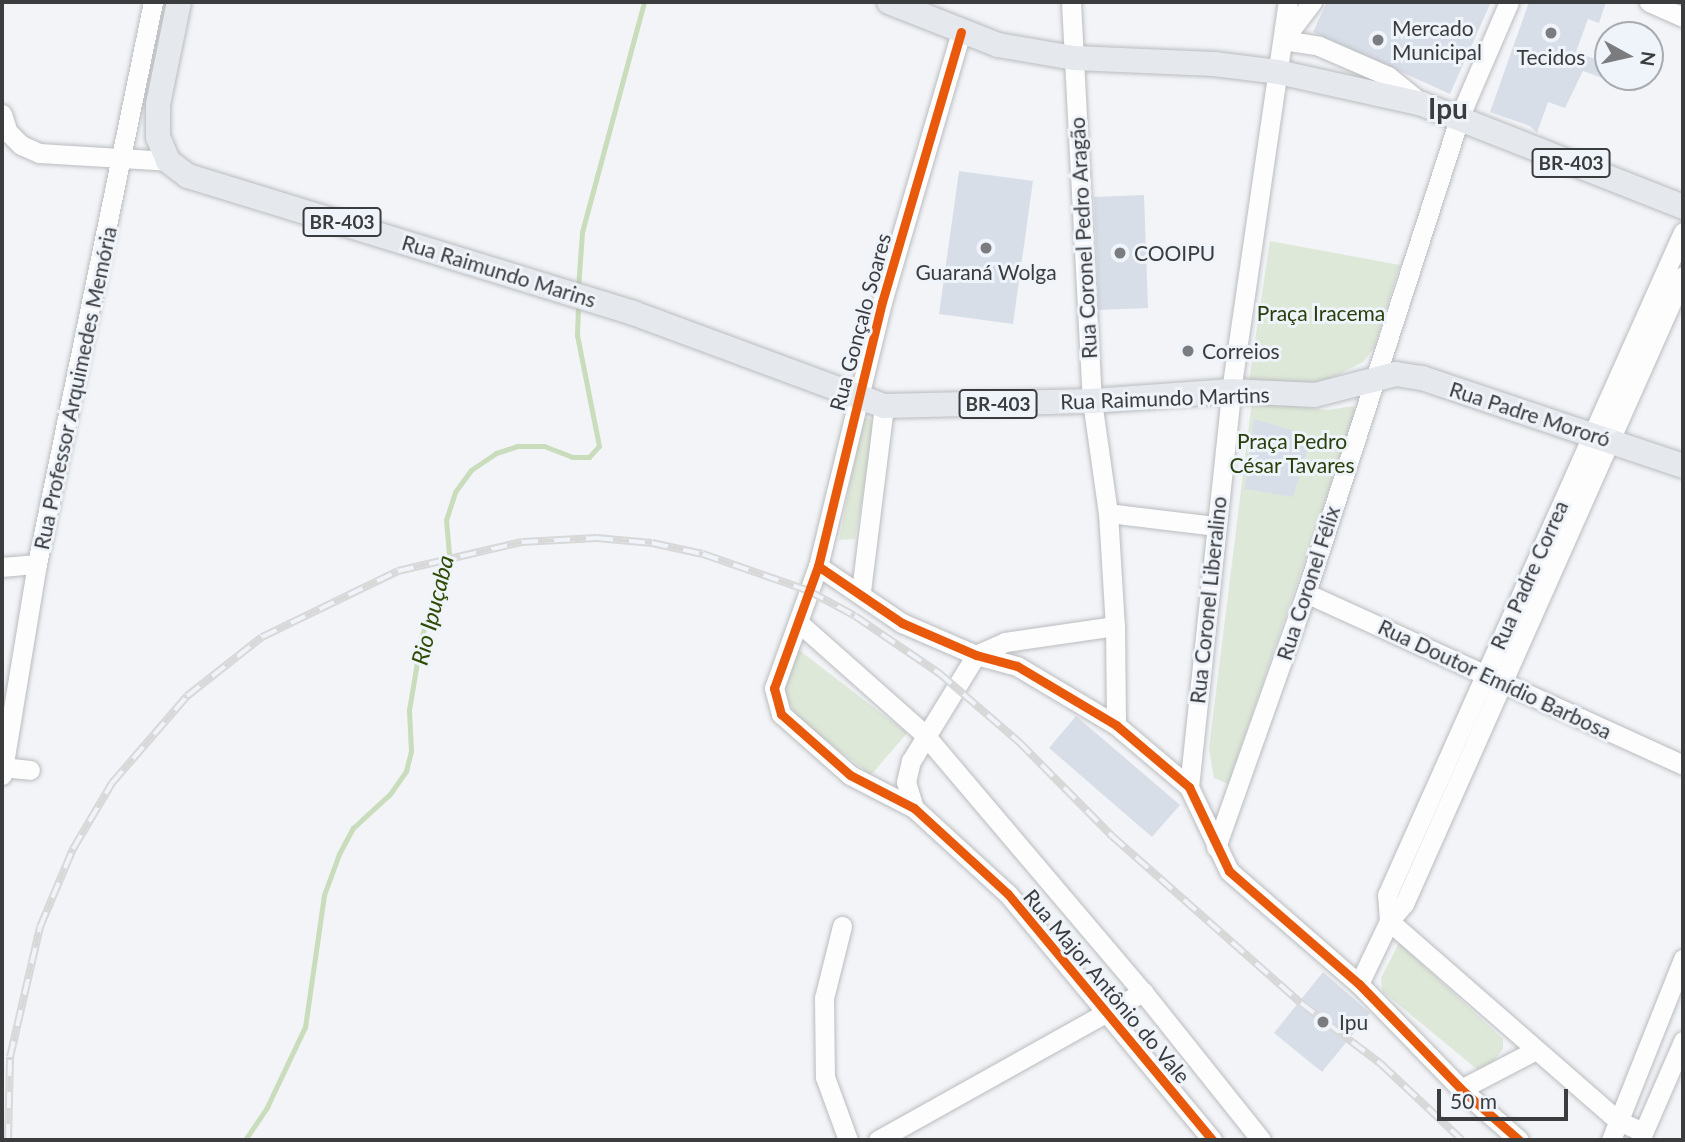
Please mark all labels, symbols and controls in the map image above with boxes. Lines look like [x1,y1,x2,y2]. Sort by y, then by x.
place label: Mercado Municipal [1392,15,1482,65]
north arrow [1594,21,1664,91]
marker: Tecidos [1543,25,1559,41]
marker: Mercado Municipal [1370,32,1386,48]
place label: Tecidos [1517,44,1585,70]
text: N [1636,50,1661,68]
district label: Ipu [1428,91,1468,125]
street label: Rua Coronel Pedro Aragão [1064,116,1102,360]
road number: BR-403 [1531,148,1611,178]
road number: BR-403 [302,206,382,238]
street label: Rua Professor Arquimedes Memória [28,224,122,552]
street label: Rua Raimundo Marins [399,229,599,313]
street label: Rua Gonçalo Soares [824,230,896,414]
marker: Guaraná Wolga [978,240,994,256]
place label: COOIPU [1134,240,1215,266]
marker: COOIPU [1112,245,1128,261]
place label: Guaraná Wolga [915,259,1057,285]
park label: Praça Iracema [1257,300,1385,326]
place label: Correios [1202,338,1280,364]
marker: Correios [1180,343,1196,359]
street label: Rua Padre Mororó [1446,376,1614,452]
street label: Rua Raimundo Martins [1060,382,1270,414]
road number: BR-403 [958,388,1038,420]
park label: Praça Pedro César Tavares [1229,428,1355,478]
street label: Rua Coronel Liberalino [1185,495,1231,705]
street label: Rua Padre Correa [1485,497,1573,653]
street label: Rua Coronel Félix [1271,503,1345,663]
water label: Rio Ipuçaba [405,552,459,668]
street label: Rua Doutor Emídio Barbosa [1374,614,1616,744]
street label: Rua Major Antônio do Vale [1018,883,1196,1089]
place label: Ipu [1339,1009,1368,1035]
marker: Ipu [1313,1012,1333,1032]
scale bar [1440,1076,1571,1120]
text: 50 m [1450,1088,1497,1113]

